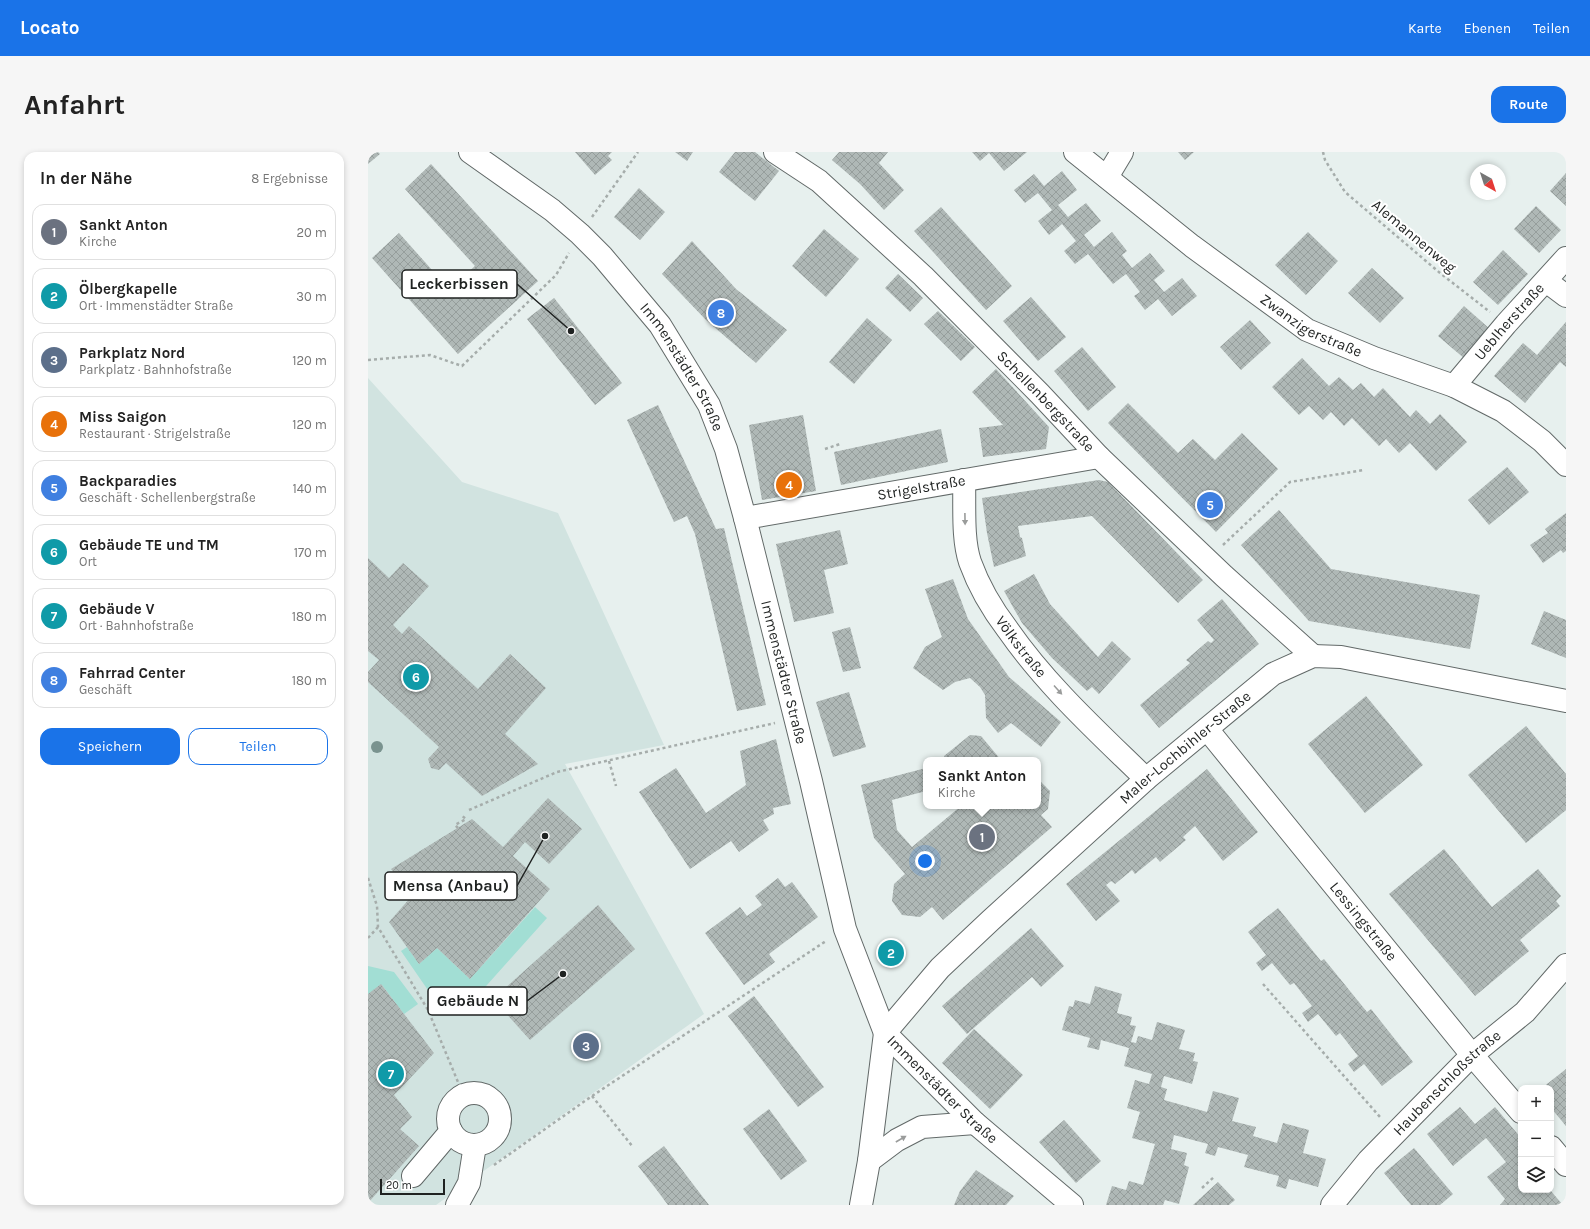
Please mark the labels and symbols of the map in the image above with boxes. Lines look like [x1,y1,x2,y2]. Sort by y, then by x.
north arrow [1470,164,1506,200]
street label: Alemannenweg [1368,195,1460,277]
callout: Leckerbissen [402,270,517,298]
text: Leckerbissen [409,274,509,293]
street label: Ueblherstraße [1471,279,1548,364]
street label: Zwanzigerstraße [1257,290,1365,361]
pin: 8 [708,298,734,328]
street label: Immenstädter Straße [636,299,727,434]
street label: Schellenbergstraße [993,347,1098,456]
pin: 4 [776,470,802,500]
street label: Strigelstraße [876,471,967,504]
pin: 5 [1197,490,1223,520]
one-way arrow [962,513,969,525]
street label: Immenstädter Straße [757,598,810,746]
street label: Völkstraße [992,612,1050,681]
pin: 6 [403,662,429,692]
one-way arrow [1053,685,1062,695]
street label: Maler-Lochbihler-Straße [1116,687,1254,808]
pin: 1 [969,822,995,852]
your location [915,851,935,871]
callout: Mensa (Anbau) [385,872,517,900]
text: Mensa (Anbau) [393,876,509,895]
street label: Lessingstraße [1326,878,1401,965]
pin: 2 [878,938,904,968]
callout: Gebäude N [428,987,527,1015]
text: Gebäude N [437,991,519,1010]
street label: Haubenschloßstraße [1389,1026,1504,1139]
pin: 3 [573,1031,599,1061]
street label: Immenstädter Straße [883,1031,1001,1147]
pin: 7 [378,1059,404,1089]
one-way arrow [895,1135,907,1142]
scale bar [380,1177,445,1196]

